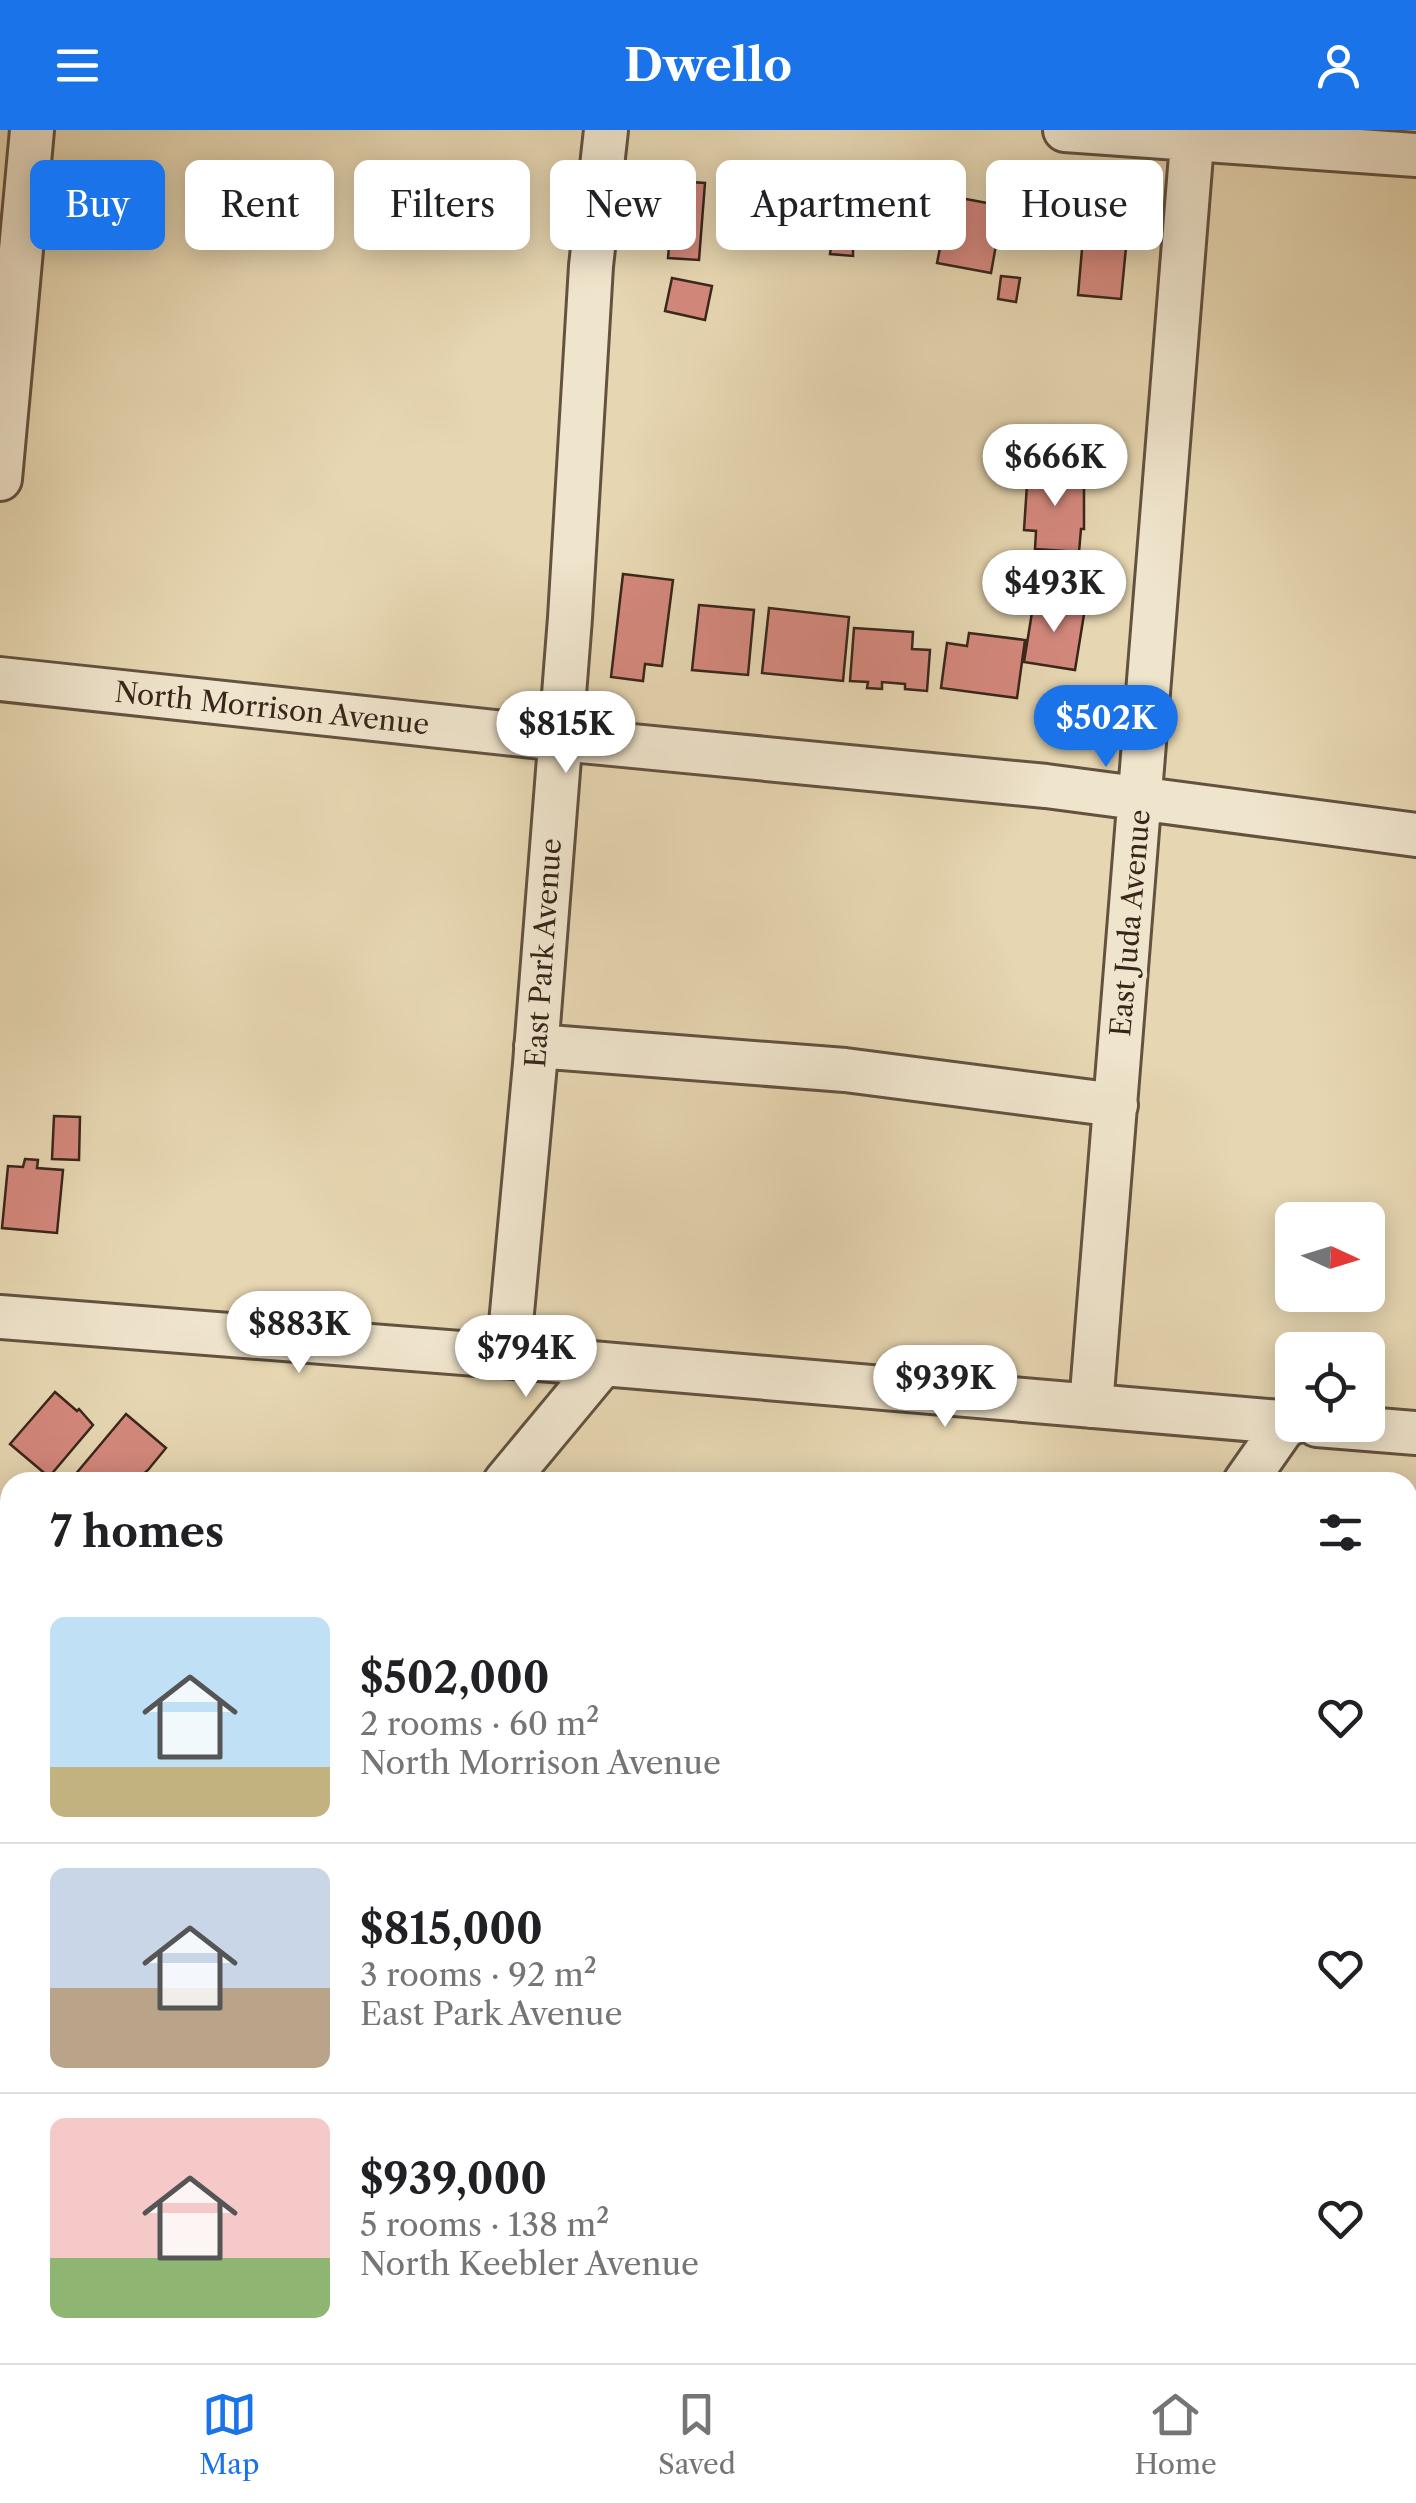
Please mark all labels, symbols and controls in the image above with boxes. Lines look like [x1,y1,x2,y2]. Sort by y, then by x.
text: Dwello [624,37,792,93]
icon: menu [50,38,105,93]
icon: person [1311,38,1366,93]
chip: Buy [30,160,165,250]
chip: Rent [185,160,334,250]
chip: Filters [354,160,530,250]
chip: New [550,160,696,250]
chip: Apartment [716,160,966,250]
chip: House [986,160,1163,250]
pin: $666K [985,424,1125,509]
text: $666K [1005,437,1105,476]
pin: $493K [984,550,1124,635]
text: $493K [1004,563,1104,602]
street label: North Morrison Avenue [113,675,431,741]
pin: $502K [1036,685,1176,770]
pin: $815K [496,691,636,776]
text: $502K [1056,698,1156,737]
text: $815K [518,704,614,743]
street label: East Juda Avenue [1103,808,1157,1038]
street label: East Park Avenue [518,837,568,1069]
north arrow [1275,1202,1385,1312]
map controls [1275,1202,1385,1442]
pin: $883K [229,1291,369,1376]
text: $883K [249,1304,349,1343]
pin: $794K [456,1315,596,1400]
text: $794K [477,1328,575,1367]
button: locate [1275,1332,1385,1442]
pin: $939K [875,1345,1015,1430]
text: $939K [895,1358,995,1397]
icon: filters [1313,1505,1368,1560]
text: 7 homes [50,1506,224,1558]
text: $502,000 [360,1652,550,1704]
icon: home [130,1657,250,1777]
icon: heart [1313,1690,1368,1745]
text: 2 rooms · 60 m² [360,1704,599,1743]
text: North Morrison Avenue [360,1743,721,1782]
text: $815,000 [360,1903,543,1955]
icon: home [130,1908,250,2028]
icon: heart [1313,1941,1368,1996]
text: 3 rooms · 92 m² [360,1955,597,1994]
text: East Park Avenue [360,1994,622,2033]
text: $939,000 [360,2153,547,2205]
icon: home [130,2158,250,2278]
icon: heart [1313,2191,1368,2246]
text: 5 rooms · 138 m² [360,2205,609,2244]
text: North Keebler Avenue [360,2244,699,2283]
tab: Map [199,2387,259,2481]
tab: Saved [658,2387,736,2481]
tab: Home [1134,2387,1217,2481]

